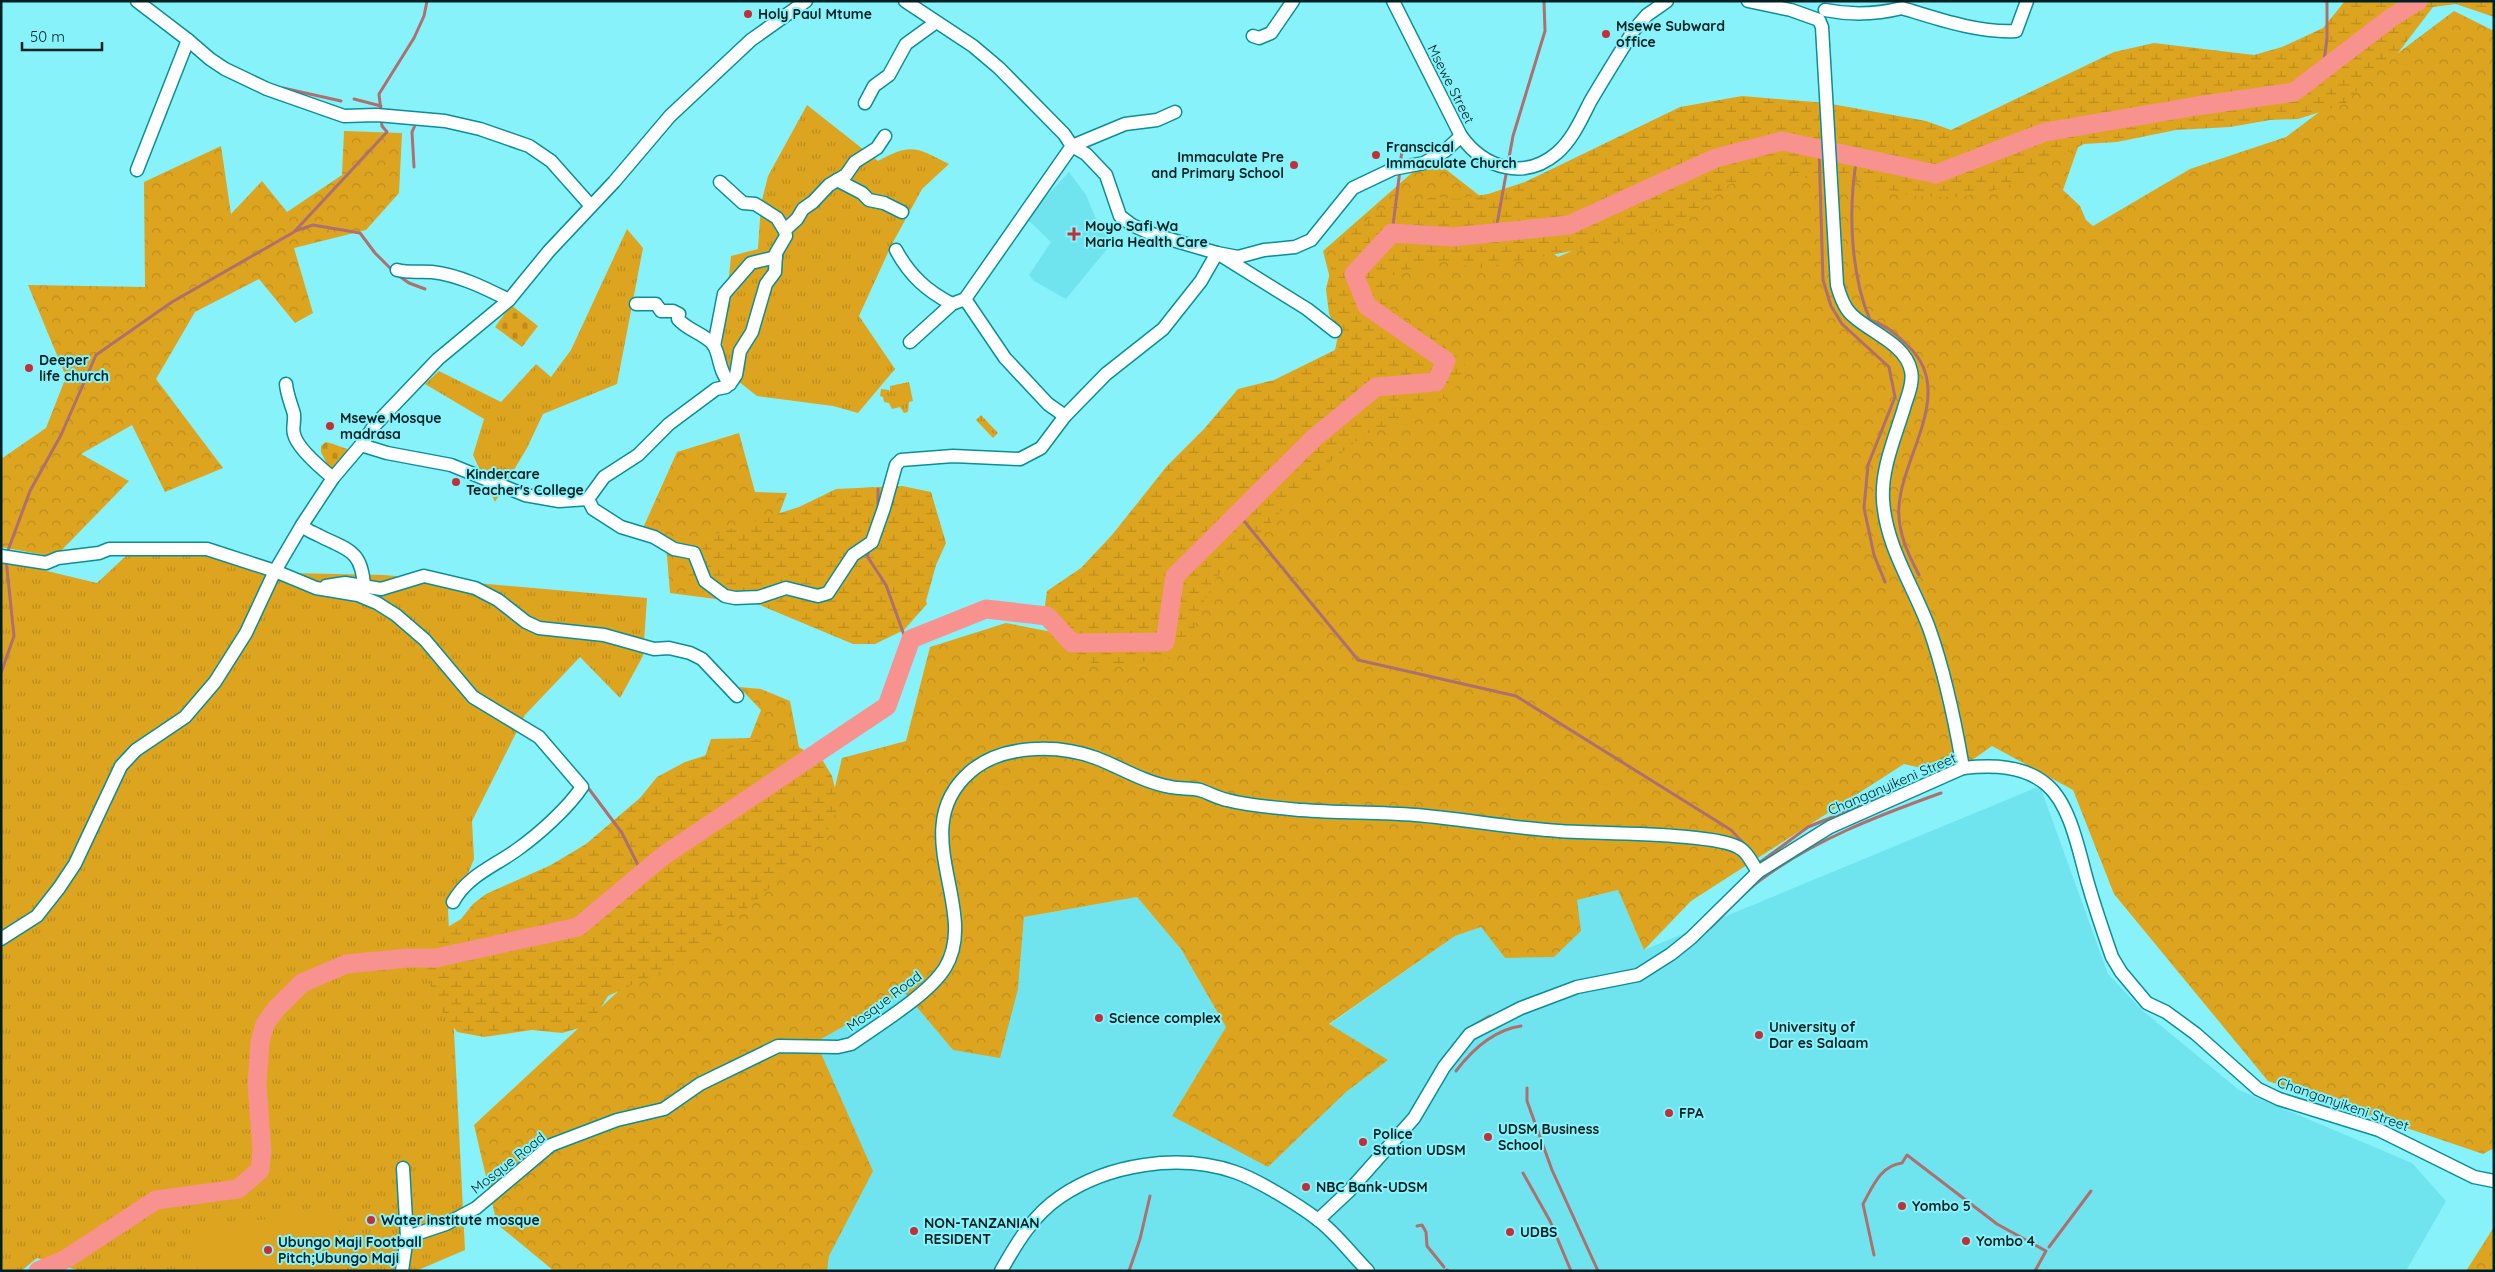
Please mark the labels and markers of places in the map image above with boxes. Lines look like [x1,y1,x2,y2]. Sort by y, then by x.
place label: Holy Paul Mtume [758,5,872,23]
marker: Holy Paul Mtume [742,8,754,20]
place label: Msewe Subward office [1616,17,1725,51]
marker: Msewe Subward office [1600,28,1612,40]
place label: Franscical Immaculate Church [1386,138,1517,172]
place label: Immaculate Pre and Primary School [1151,148,1284,182]
marker: Franscical Immaculate Church [1370,149,1382,161]
marker: Immaculate Pre and Primary School [1288,159,1300,171]
place label: Moyo Safi Wa Maria Health Care [1085,217,1208,251]
marker: Moyo Safi Wa Maria Health Care [1067,227,1081,241]
place label: Deeper life church [39,351,109,385]
marker: Deeper life church [23,362,35,374]
place label: Msewe Mosque madrasa [340,409,442,443]
marker: Msewe Mosque madrasa [324,420,336,432]
place label: Kindercare Teacher's College [466,465,584,499]
marker: Kindercare Teacher's College [450,476,462,488]
place label: Science complex [1109,1009,1221,1027]
marker: Science complex [1093,1012,1105,1024]
place label: University of Dar es Salaam [1769,1018,1868,1052]
marker: University of Dar es Salaam [1753,1029,1765,1041]
place label: FPA [1679,1104,1704,1122]
marker: FPA [1663,1107,1675,1119]
place label: UDSM Business School [1498,1120,1599,1154]
place label: Police Station UDSM [1373,1125,1466,1159]
marker: UDSM Business School [1482,1131,1494,1143]
marker: Police Station UDSM [1357,1136,1369,1148]
place label: NBC Bank-UDSM [1316,1178,1428,1196]
marker: NBC Bank-UDSM [1300,1181,1312,1193]
place label: Yombo 5 [1912,1197,1971,1215]
marker: Yombo 5 [1896,1200,1908,1212]
place label: Water institute mosque [381,1211,540,1229]
marker: Water institute mosque [365,1214,377,1226]
place label: NON-TANZANIAN RESIDENT [924,1214,1039,1248]
place label: UDBS [1520,1223,1557,1241]
marker: NON-TANZANIAN RESIDENT [908,1225,920,1237]
marker: UDBS [1504,1226,1516,1238]
place label: Yombo 4 [1976,1232,2035,1250]
place label: Ubungo Maji Football Pitch;Ubungo Maji [278,1233,422,1267]
marker: Yombo 4 [1960,1235,1972,1247]
marker: Ubungo Maji Football Pitch;Ubungo Maji [262,1244,274,1256]

